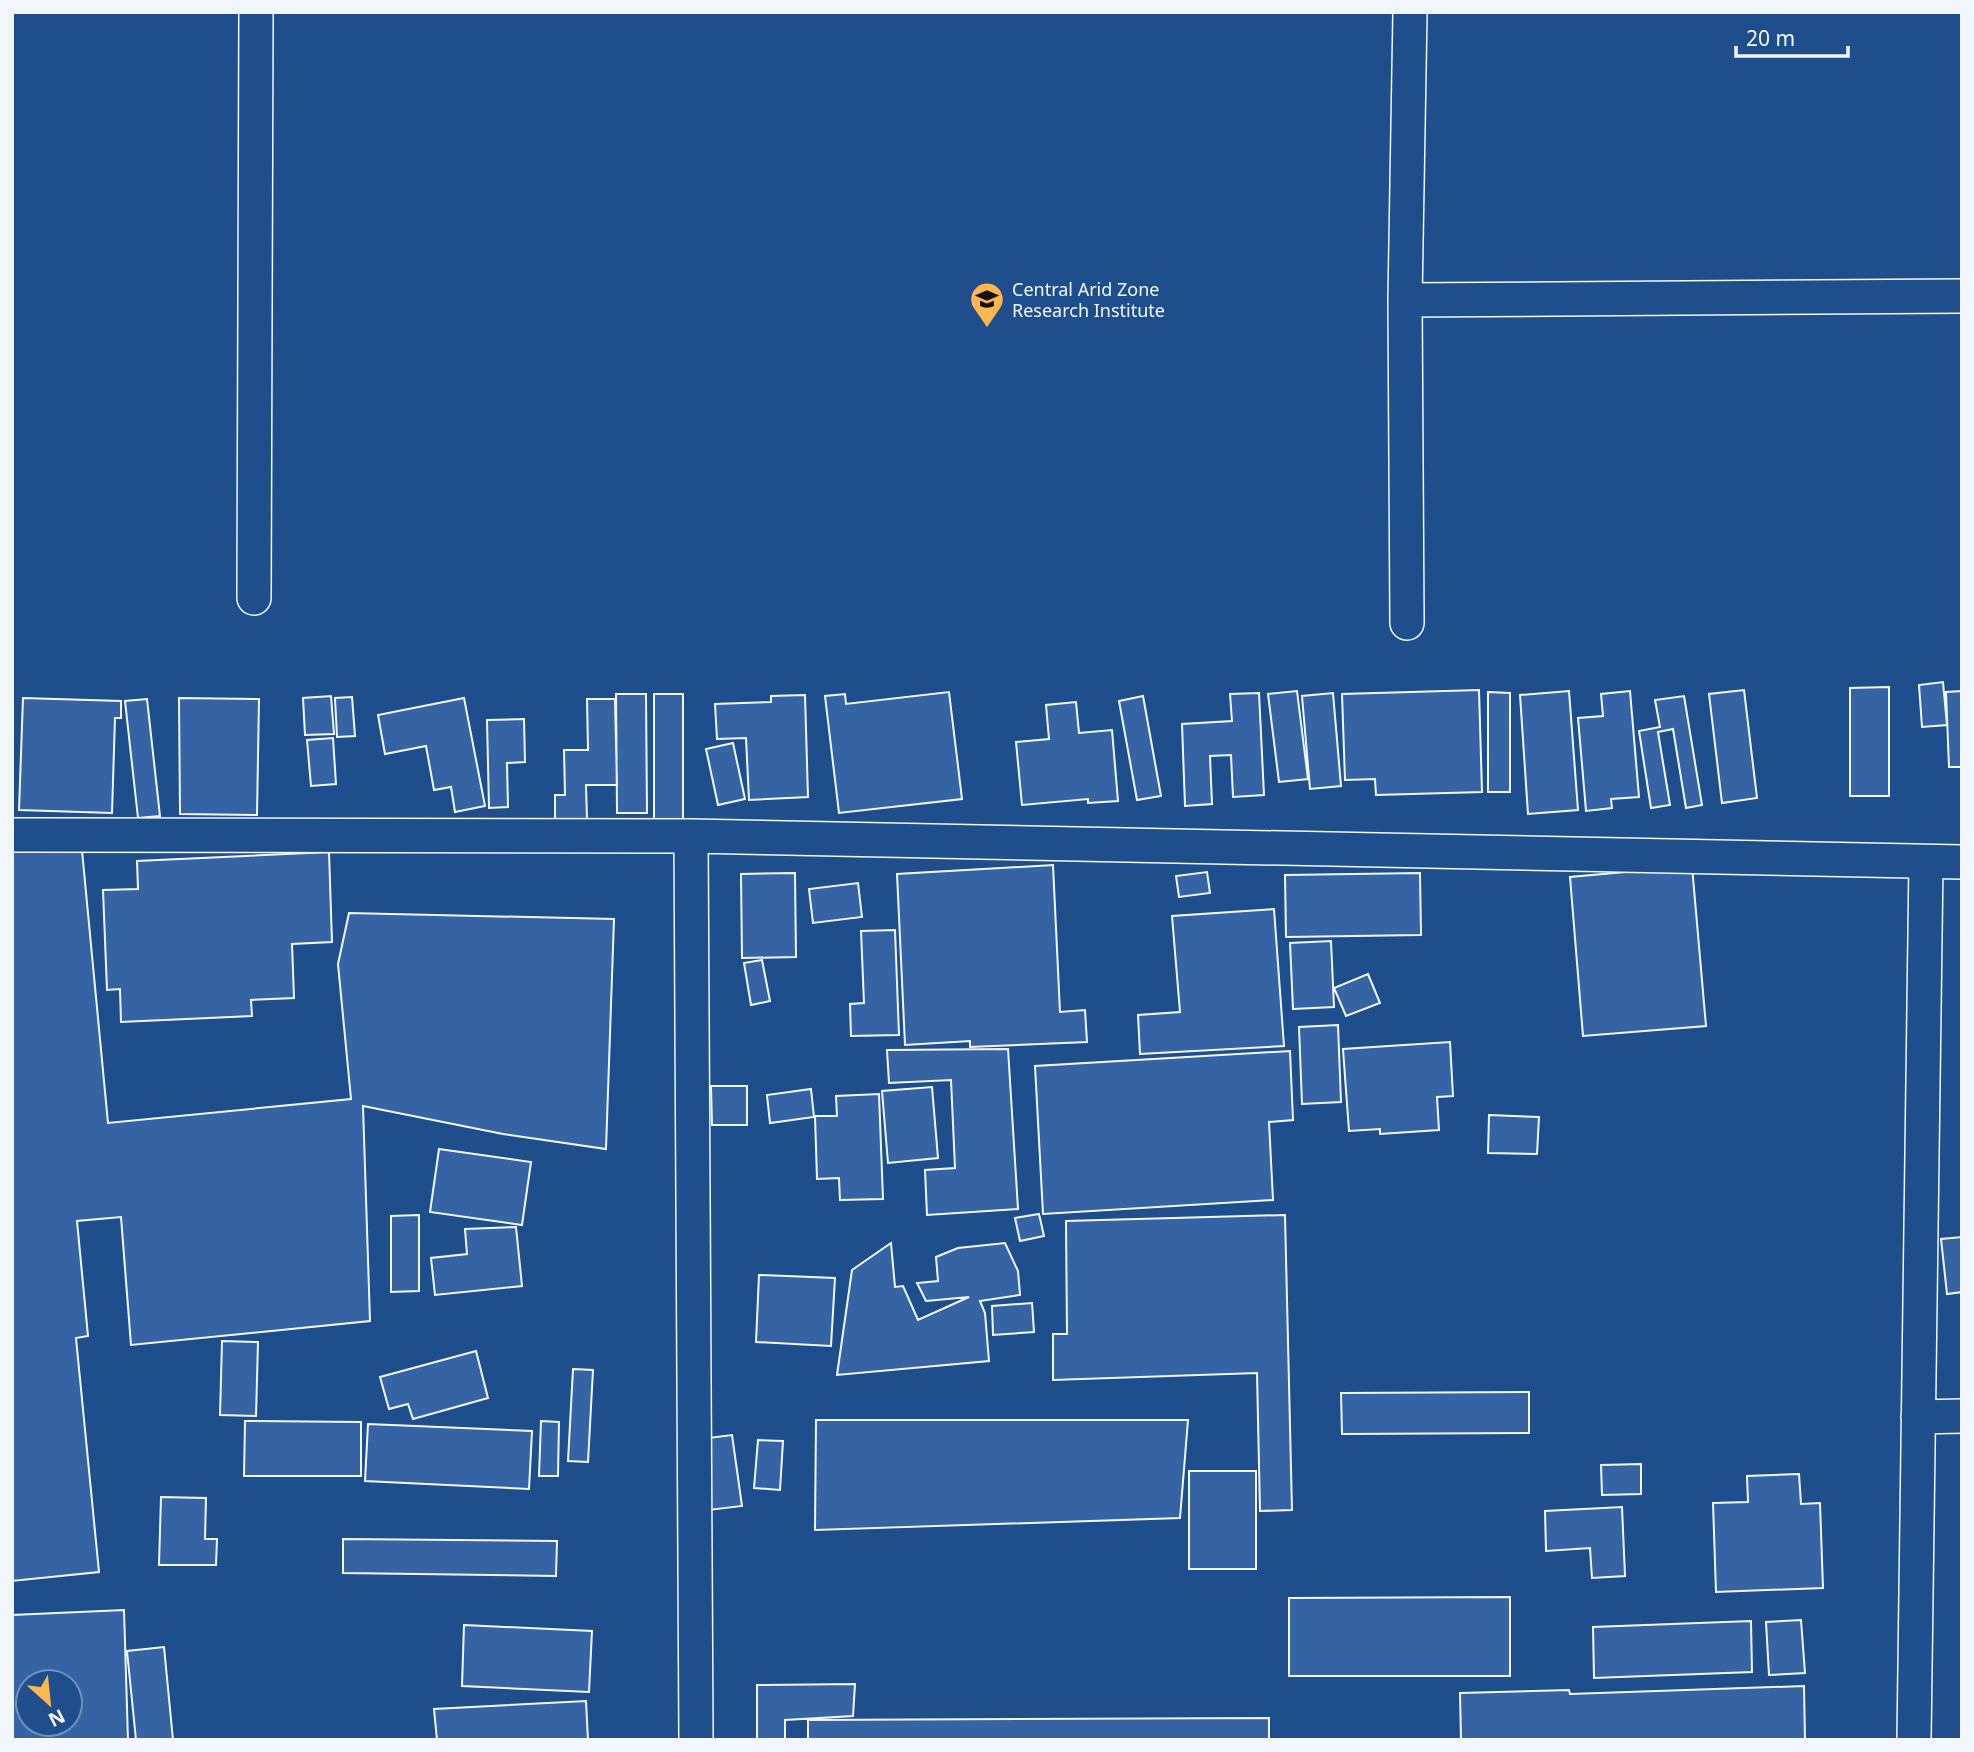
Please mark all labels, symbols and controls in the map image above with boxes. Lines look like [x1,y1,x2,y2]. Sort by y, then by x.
scale bar [1736,14,1848,58]
text: 20 m [1746,24,1795,52]
place label: Central Arid Zone Research Institute [1012,277,1165,322]
school or university icon: Central Arid Zone Research Institute [968,280,1006,329]
north arrow [14,1668,84,1738]
text: N [44,1703,70,1733]

